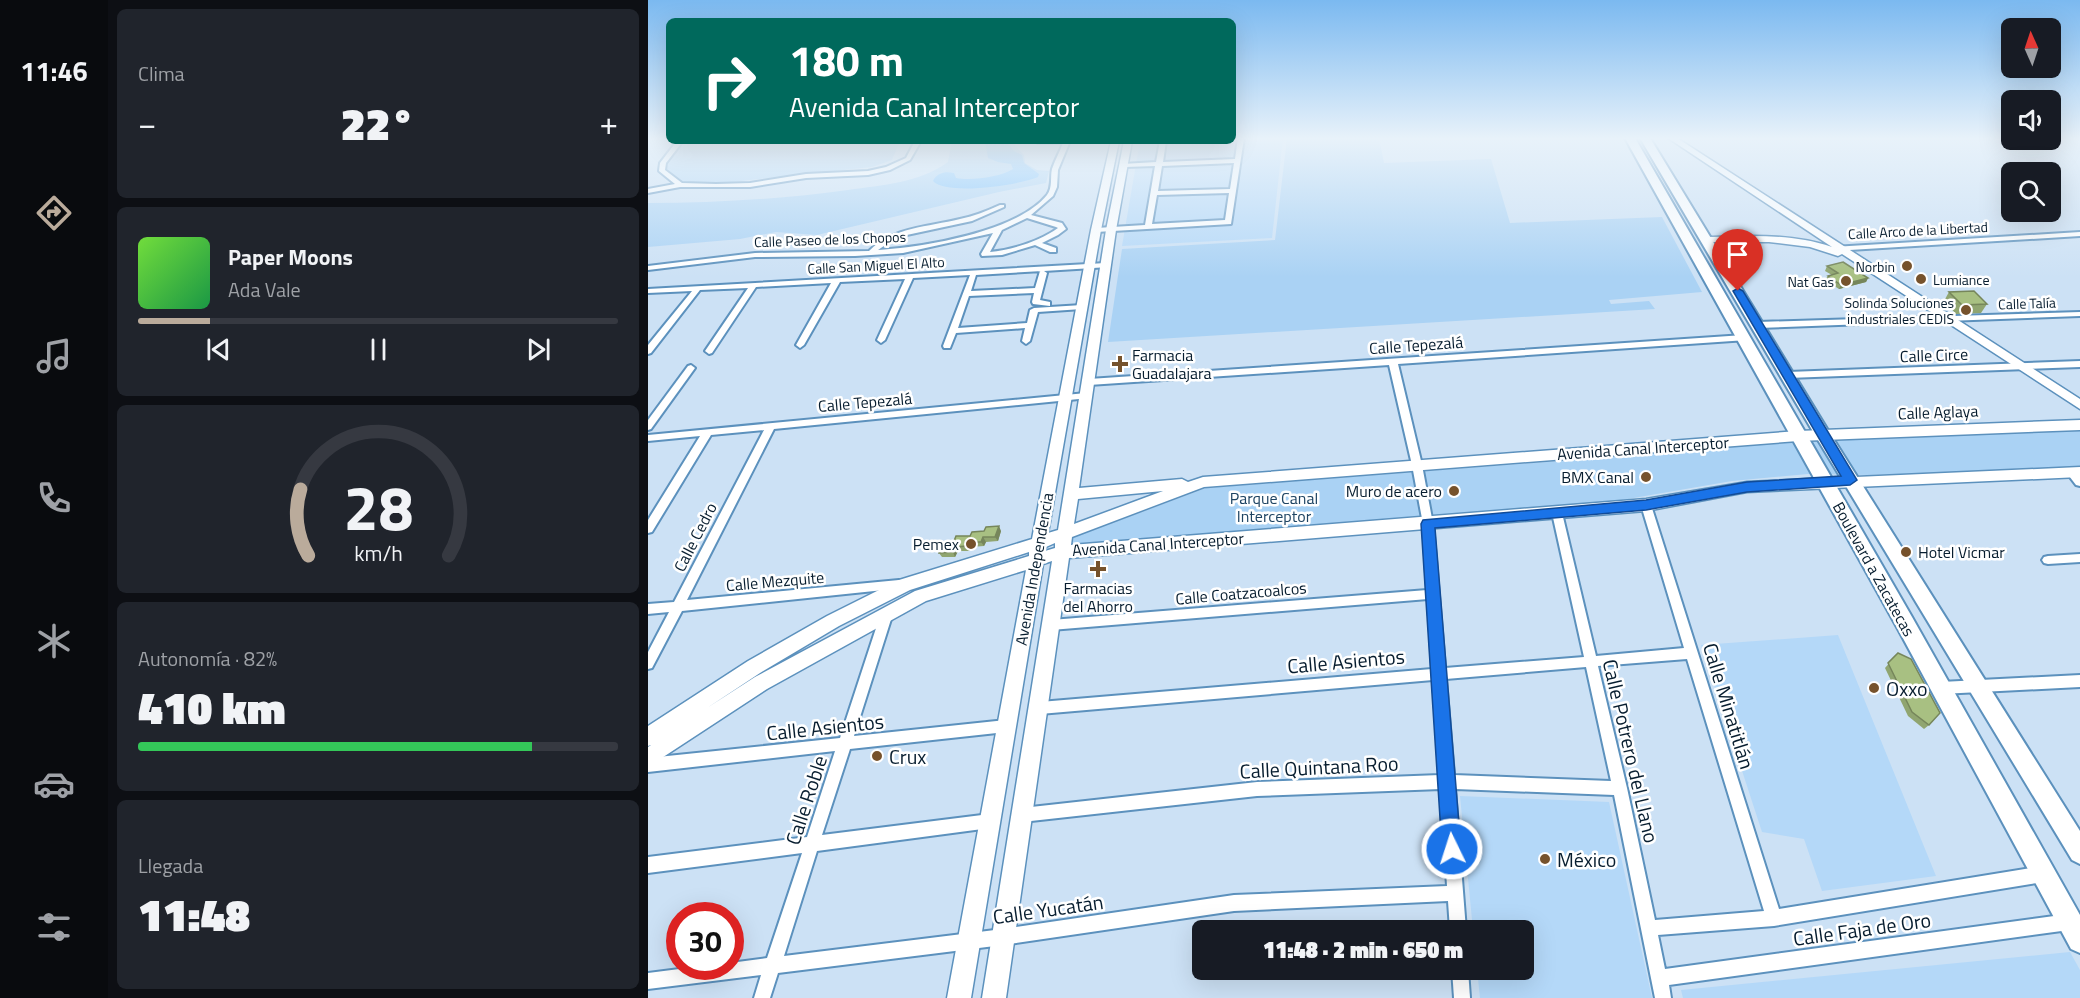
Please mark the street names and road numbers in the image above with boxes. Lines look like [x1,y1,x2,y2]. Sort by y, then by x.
street label: Calle Arco de la Libertad [1848,216,1988,244]
street label: Calle Paseo de los Chopos [754,226,906,252]
street label: Calle San Miguel El Alto [807,251,945,279]
street label: Calle Talía [1998,291,2056,315]
street label: Calle Tepezalá [1368,330,1464,360]
street label: Calle Circe [1899,342,1969,368]
street label: Calle Tepezalá [817,386,913,418]
street label: Calle Aglaya [1897,399,1979,425]
street label: Avenida Canal Interceptor [1556,430,1730,466]
street label: Avenida Independencia [1009,491,1059,647]
street label: Boulevard a Zacatecas [1827,497,1921,641]
street label: Calle Cedro [667,498,723,576]
street label: Avenida Canal Interceptor [1071,526,1245,562]
street label: Calle Mezquite [725,565,825,597]
street label: Calle Coatzacoalcos [1174,575,1308,611]
street label: Calle Minatitlán [1695,639,1763,773]
street label: Calle Asientos [1286,640,1406,682]
street label: Calle Potrero del Llano [1595,656,1667,846]
street label: Calle Asientos [765,705,885,749]
street label: Calle Quintana Roo [1239,747,1399,787]
street label: Calle Roble [777,751,835,849]
street label: Calle Yucatán [991,886,1105,932]
street label: Calle Faja de Oro [1791,904,1933,954]

